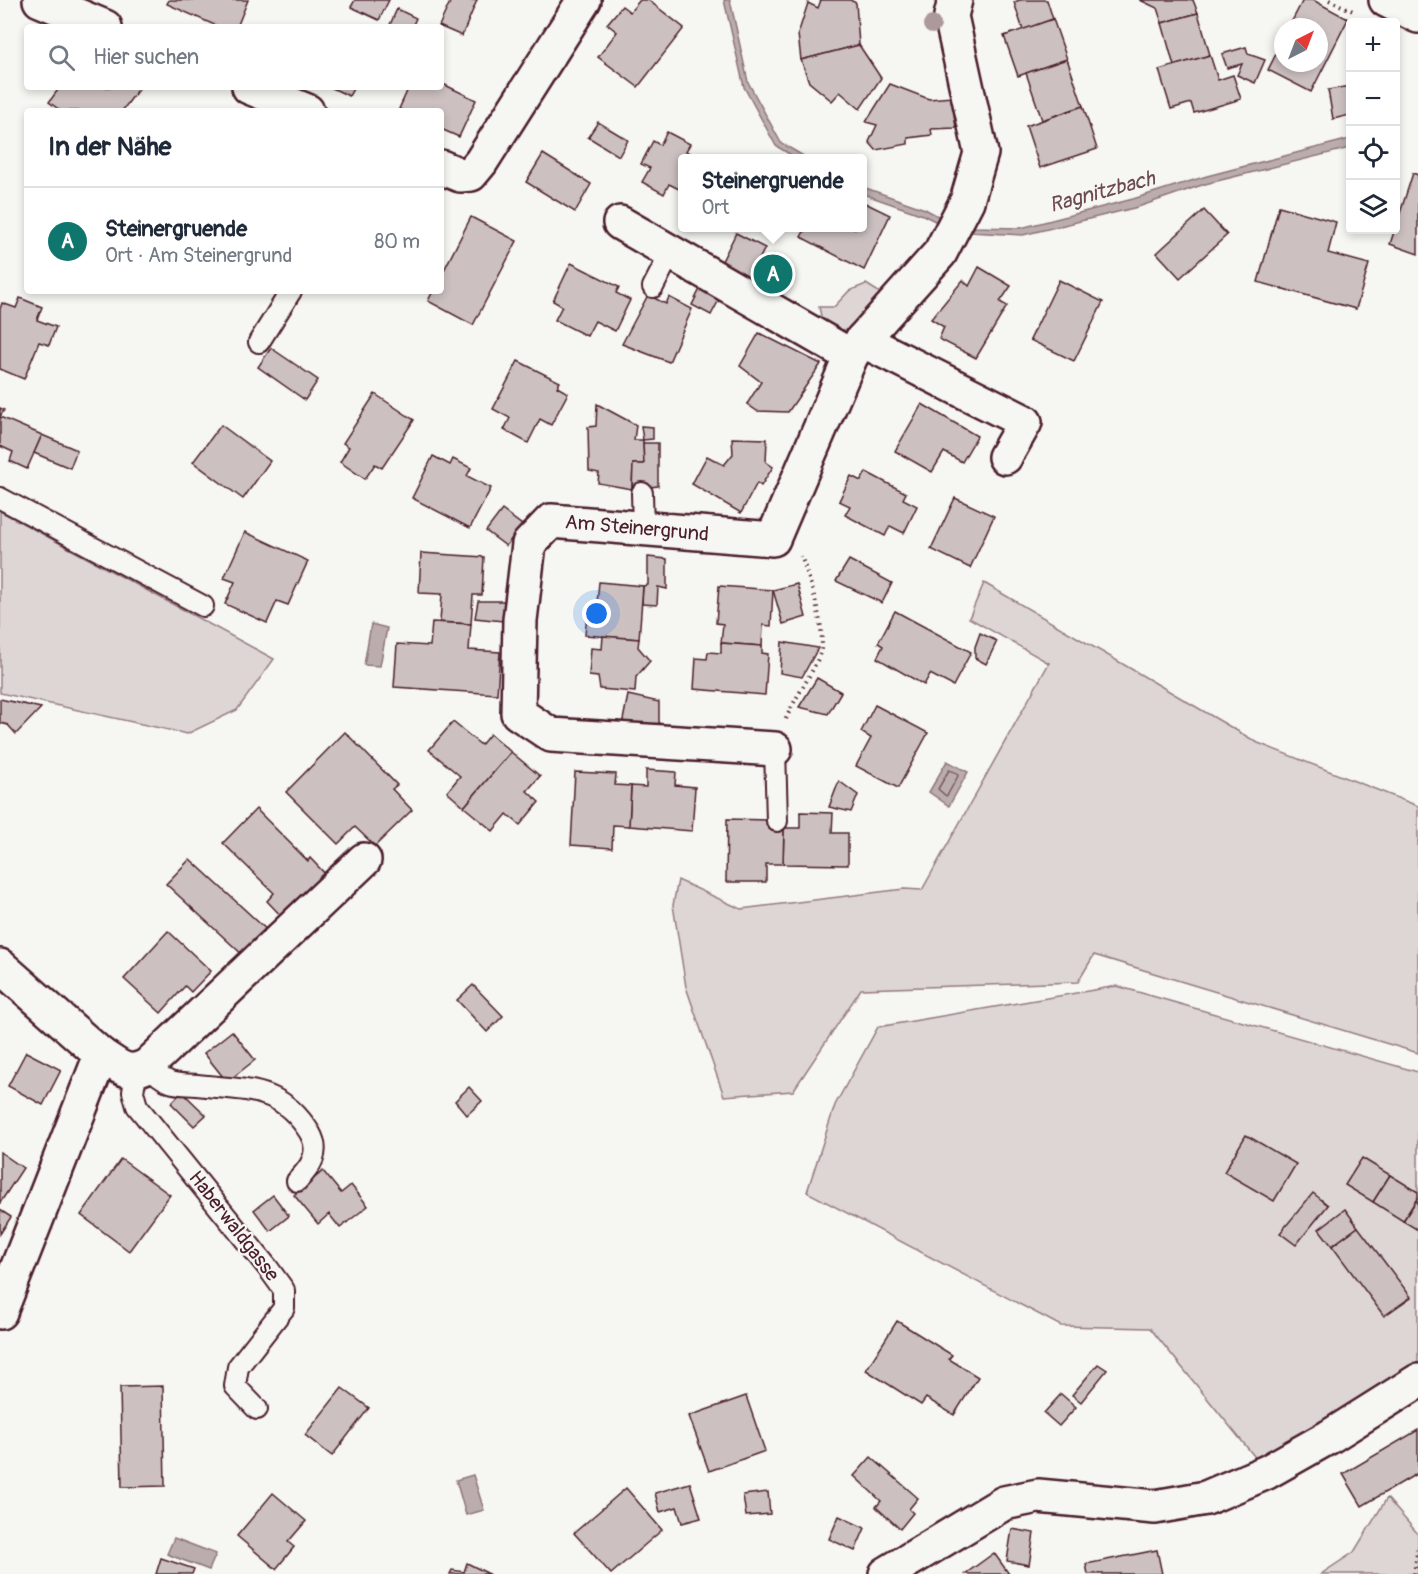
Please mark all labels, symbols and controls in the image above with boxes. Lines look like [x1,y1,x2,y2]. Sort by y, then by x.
north arrow [1274,18,1328,72]
map controls [1346,18,1400,234]
button: + [1346,18,1400,72]
search box [24,24,444,90]
icon: search [45,41,78,74]
text: Hier suchen [93,43,199,71]
button: − [1346,72,1400,126]
button: locate [1346,126,1400,180]
text: In der Nähe [48,131,171,163]
popup [678,154,867,232]
water label: Ragnitzbach [1046,165,1159,219]
text: Steinergruende [701,167,844,195]
button: layers [1346,180,1400,234]
text: Ort [701,195,729,220]
text: Steinergruende [105,215,247,243]
text: A [61,229,74,254]
text: 80 m [374,229,420,254]
text: Ort · Am Steinergrund [105,243,292,268]
pin: A [754,252,792,296]
street label: Am Steinergrund [564,509,710,547]
your location [582,599,611,628]
street label: Haberwaldgasse [183,1166,285,1286]

